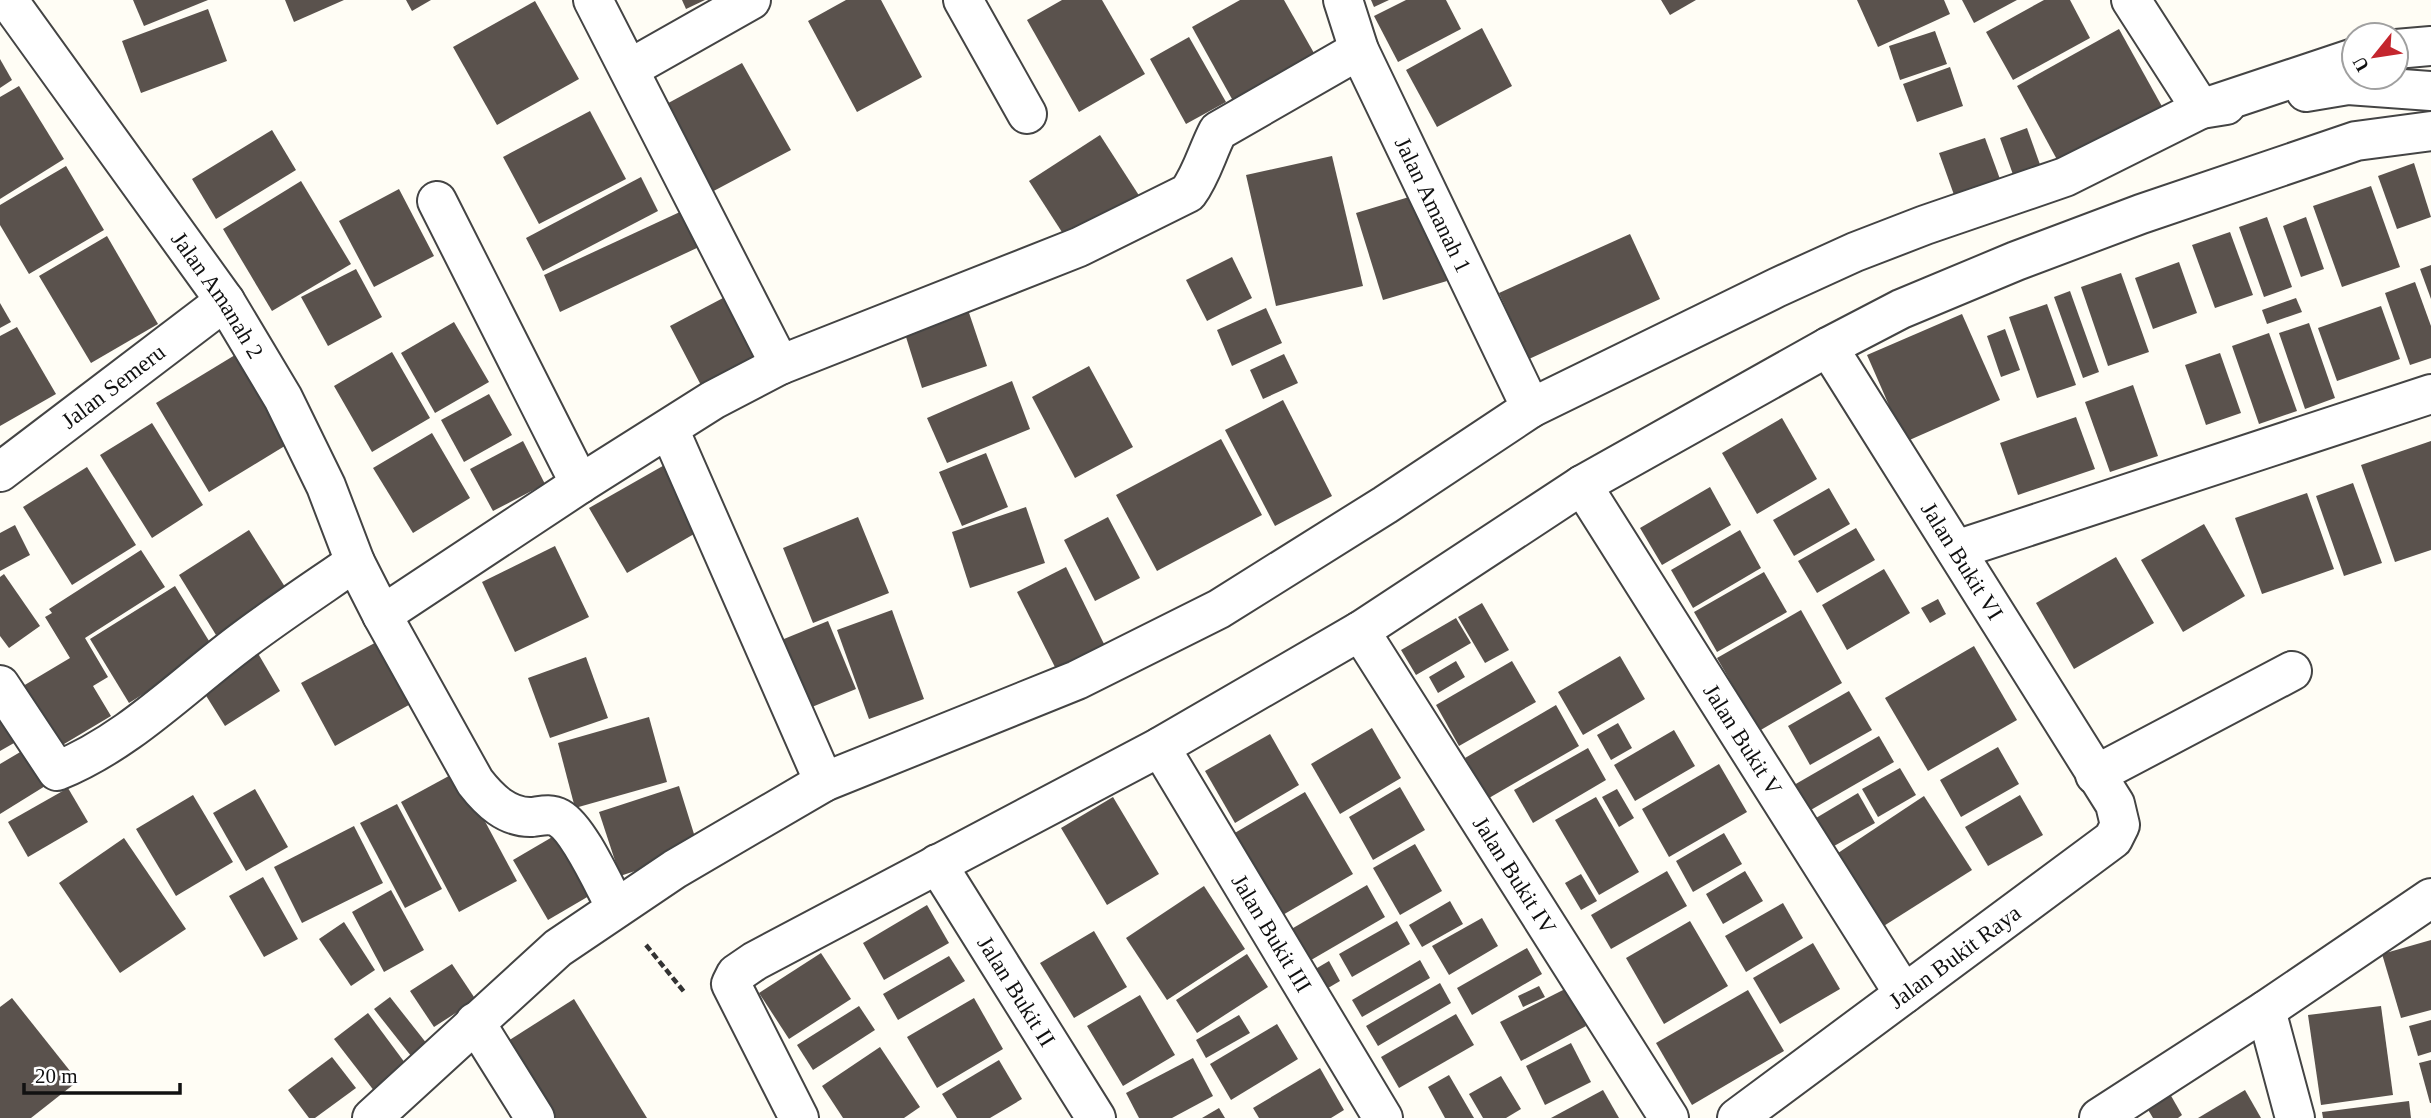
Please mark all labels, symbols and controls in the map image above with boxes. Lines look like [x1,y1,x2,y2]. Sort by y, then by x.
north arrow [2340,21,2410,91]
text: U [2348,53,2373,75]
street label: Jalan Amanah 1 [1390,133,1476,276]
street label: Jalan Amanah 2 [167,227,269,363]
street label: Jalan Semeru [56,339,170,433]
street label: Jalan Bukit VI [1916,498,2008,624]
street label: Jalan Bukit V [1699,679,1787,800]
street label: Jalan Bukit IV [1468,812,1562,939]
street label: Jalan Bukit III [1227,870,1317,996]
street label: Jalan Bukit Raya [1884,900,2025,1013]
street label: Jalan Bukit II [973,931,1060,1051]
scale bar [24,1052,180,1096]
text: 20 m [35,1064,78,1088]

